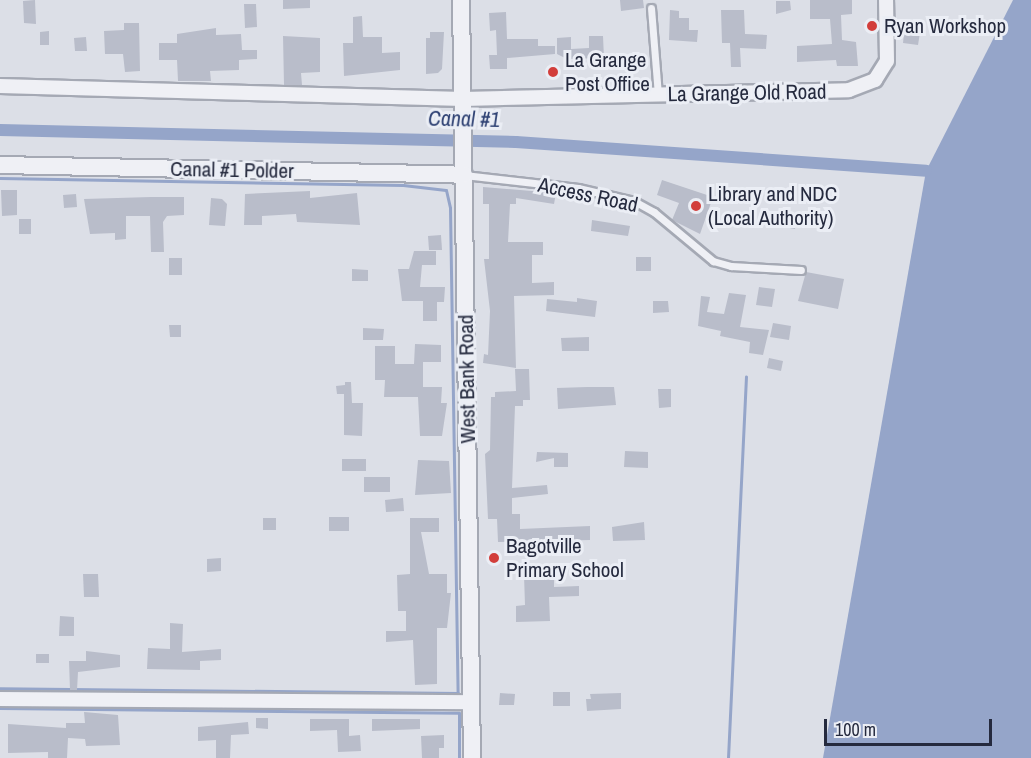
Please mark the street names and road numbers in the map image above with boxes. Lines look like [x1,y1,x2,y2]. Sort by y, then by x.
street label: La Grange Old Road [667,79,827,107]
street label: Canal #1 Polder [170,156,294,184]
street label: Access Road [536,172,640,218]
street label: West Bank Road [453,314,481,444]

